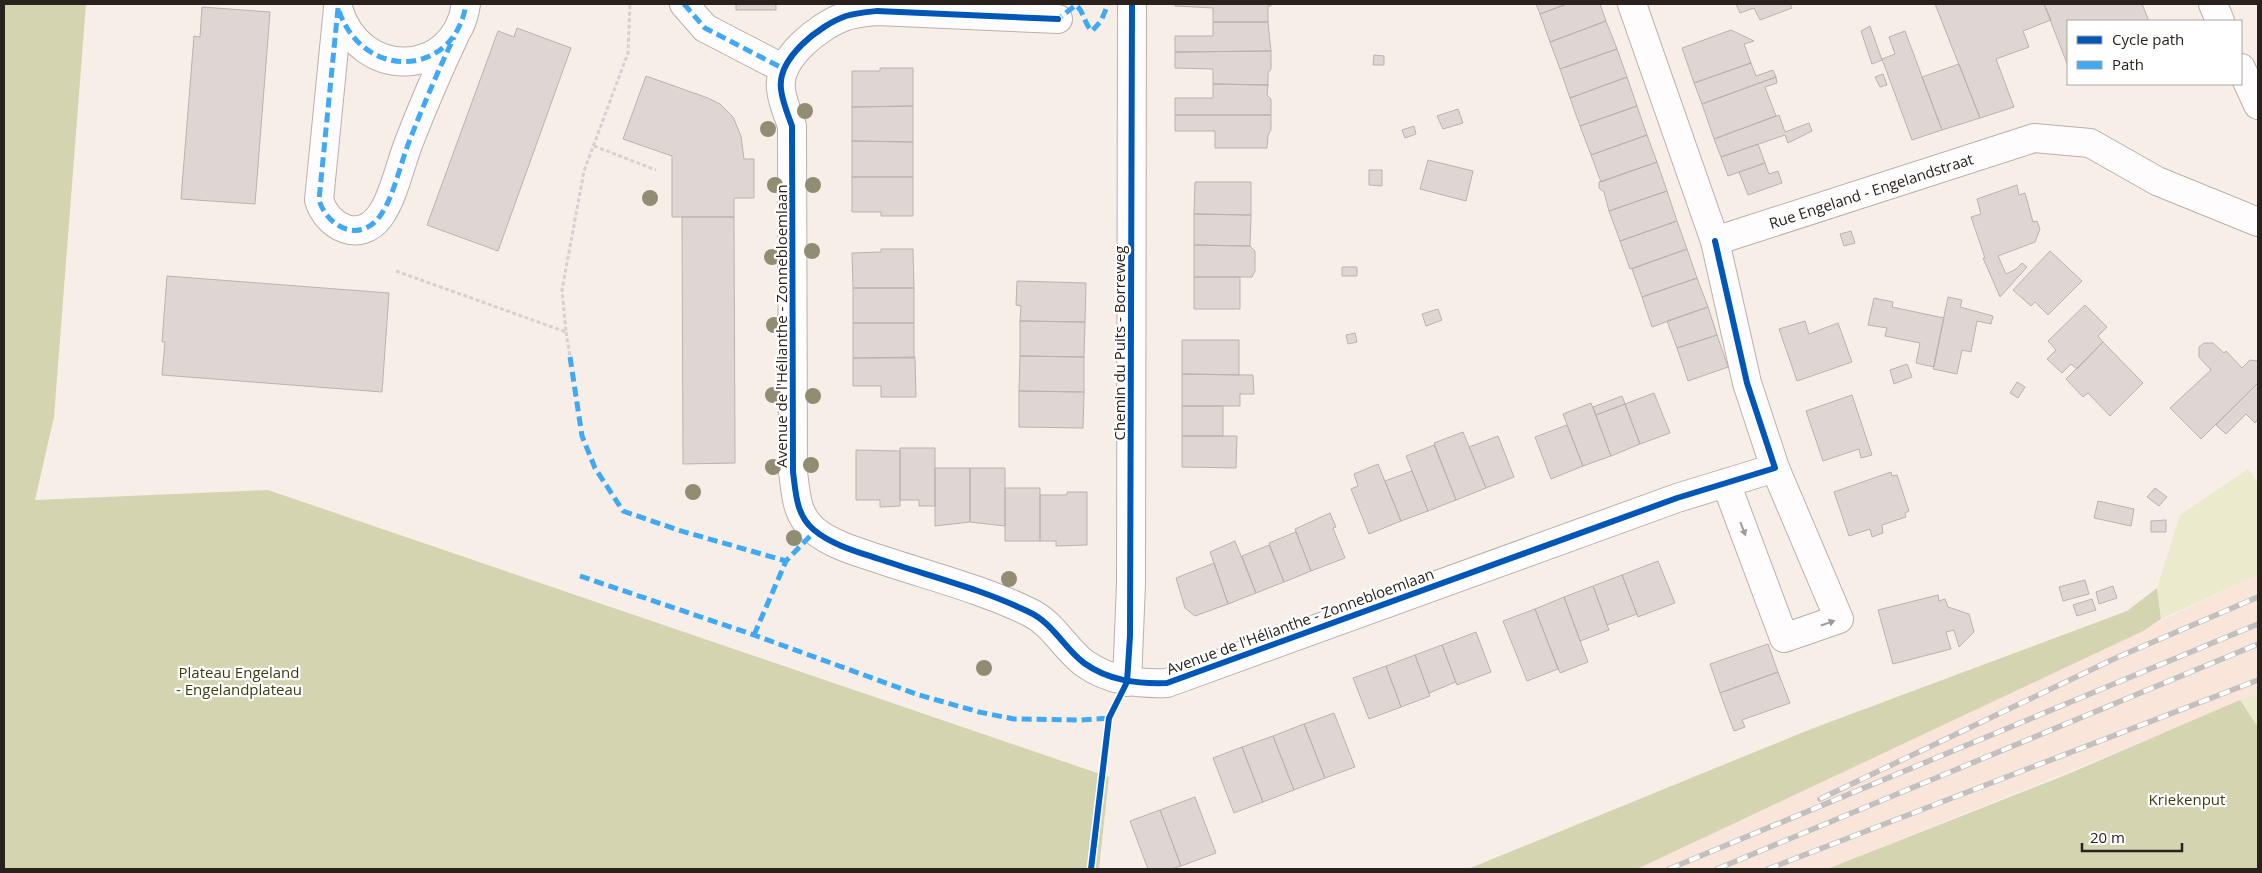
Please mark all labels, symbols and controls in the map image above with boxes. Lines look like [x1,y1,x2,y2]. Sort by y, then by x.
legend [2067,20,2242,85]
text: Cycle path [2112,29,2184,49]
text: Path [2112,54,2144,74]
street label: Rue Engeland - Engelandstraat [1766,148,1976,233]
street label: Avenue de l'Hélianthe - Zonnebloemlaan [771,184,791,468]
street label: Chemin du Puits - Borreweg [1109,246,1129,440]
one-way arrow [1740,521,1747,536]
street label: Avenue de l'Hélianthe - Zonnebloemlaan [1163,563,1437,679]
one-way arrow [1820,619,1835,626]
park label: Plateau Engeland - Engelandplateau [176,662,302,699]
park label: Kriekenput [2149,789,2225,809]
scale bar [2082,820,2182,852]
text: 20 m [2090,827,2125,847]

